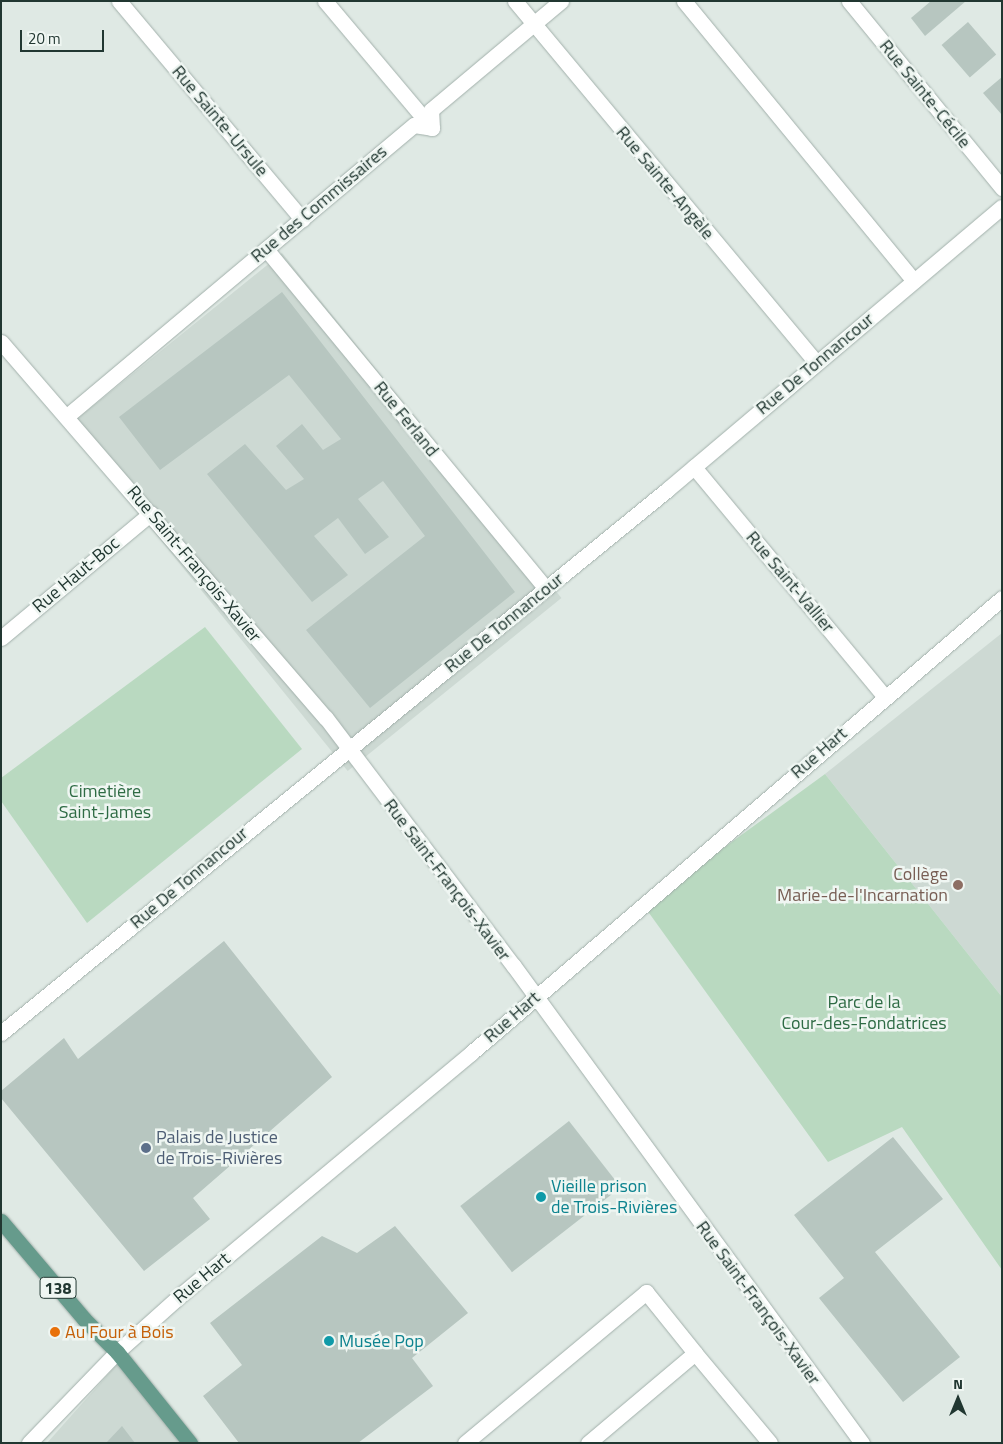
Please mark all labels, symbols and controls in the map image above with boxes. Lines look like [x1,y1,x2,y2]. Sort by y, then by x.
scale bar [22,20,106,52]
text: 20 m [28,27,61,50]
street label: Rue Sainte-Cécile [875,36,975,152]
street label: Rue Sainte-Ursule [167,61,273,181]
street label: Rue Sainte-Angèle [611,122,719,244]
street label: Rue des Commissaires [247,141,391,267]
street label: Rue De Tonnancour [752,309,878,419]
street label: Rue Ferland [369,377,443,461]
street label: Rue Saint-François-Xavier [122,482,266,646]
street label: Rue Saint-Vallier [741,527,839,637]
street label: Rue Haut-Boc [28,532,124,618]
street label: Rue De Tonnancour [440,568,568,678]
street label: Rue Hart [786,723,852,783]
park label: Cimetière Saint-James [59,781,151,824]
street label: Rue Saint-François-Xavier [379,795,515,965]
street label: Rue De Tonnancour [126,823,252,933]
place label: Collège Marie-de-l'Incarnation [777,864,948,906]
marker: Collège Marie-de-l'Incarnation [952,879,964,891]
street label: Rue Hart [479,987,545,1047]
park label: Parc de la Cour-des-Fondatrices [781,992,947,1034]
place label: Palais de Justice de Trois-Rivières [156,1127,282,1170]
marker: Palais de Justice de Trois-Rivières [140,1142,152,1154]
place label: Vieille prison de Trois-Rivières [551,1176,677,1218]
marker: Vieille prison de Trois-Rivières [535,1191,547,1203]
street label: Rue Saint-François-Xavier [691,1217,825,1389]
street label: Rue Hart [169,1248,235,1308]
road number: 138 [39,1275,77,1302]
place label: Au Four à Bois [65,1321,174,1343]
marker: Au Four à Bois [49,1326,61,1338]
place label: Musée Pop [339,1330,424,1352]
marker: Musée Pop [323,1335,335,1347]
text: N [953,1373,963,1394]
north arrow [933,1374,983,1424]

